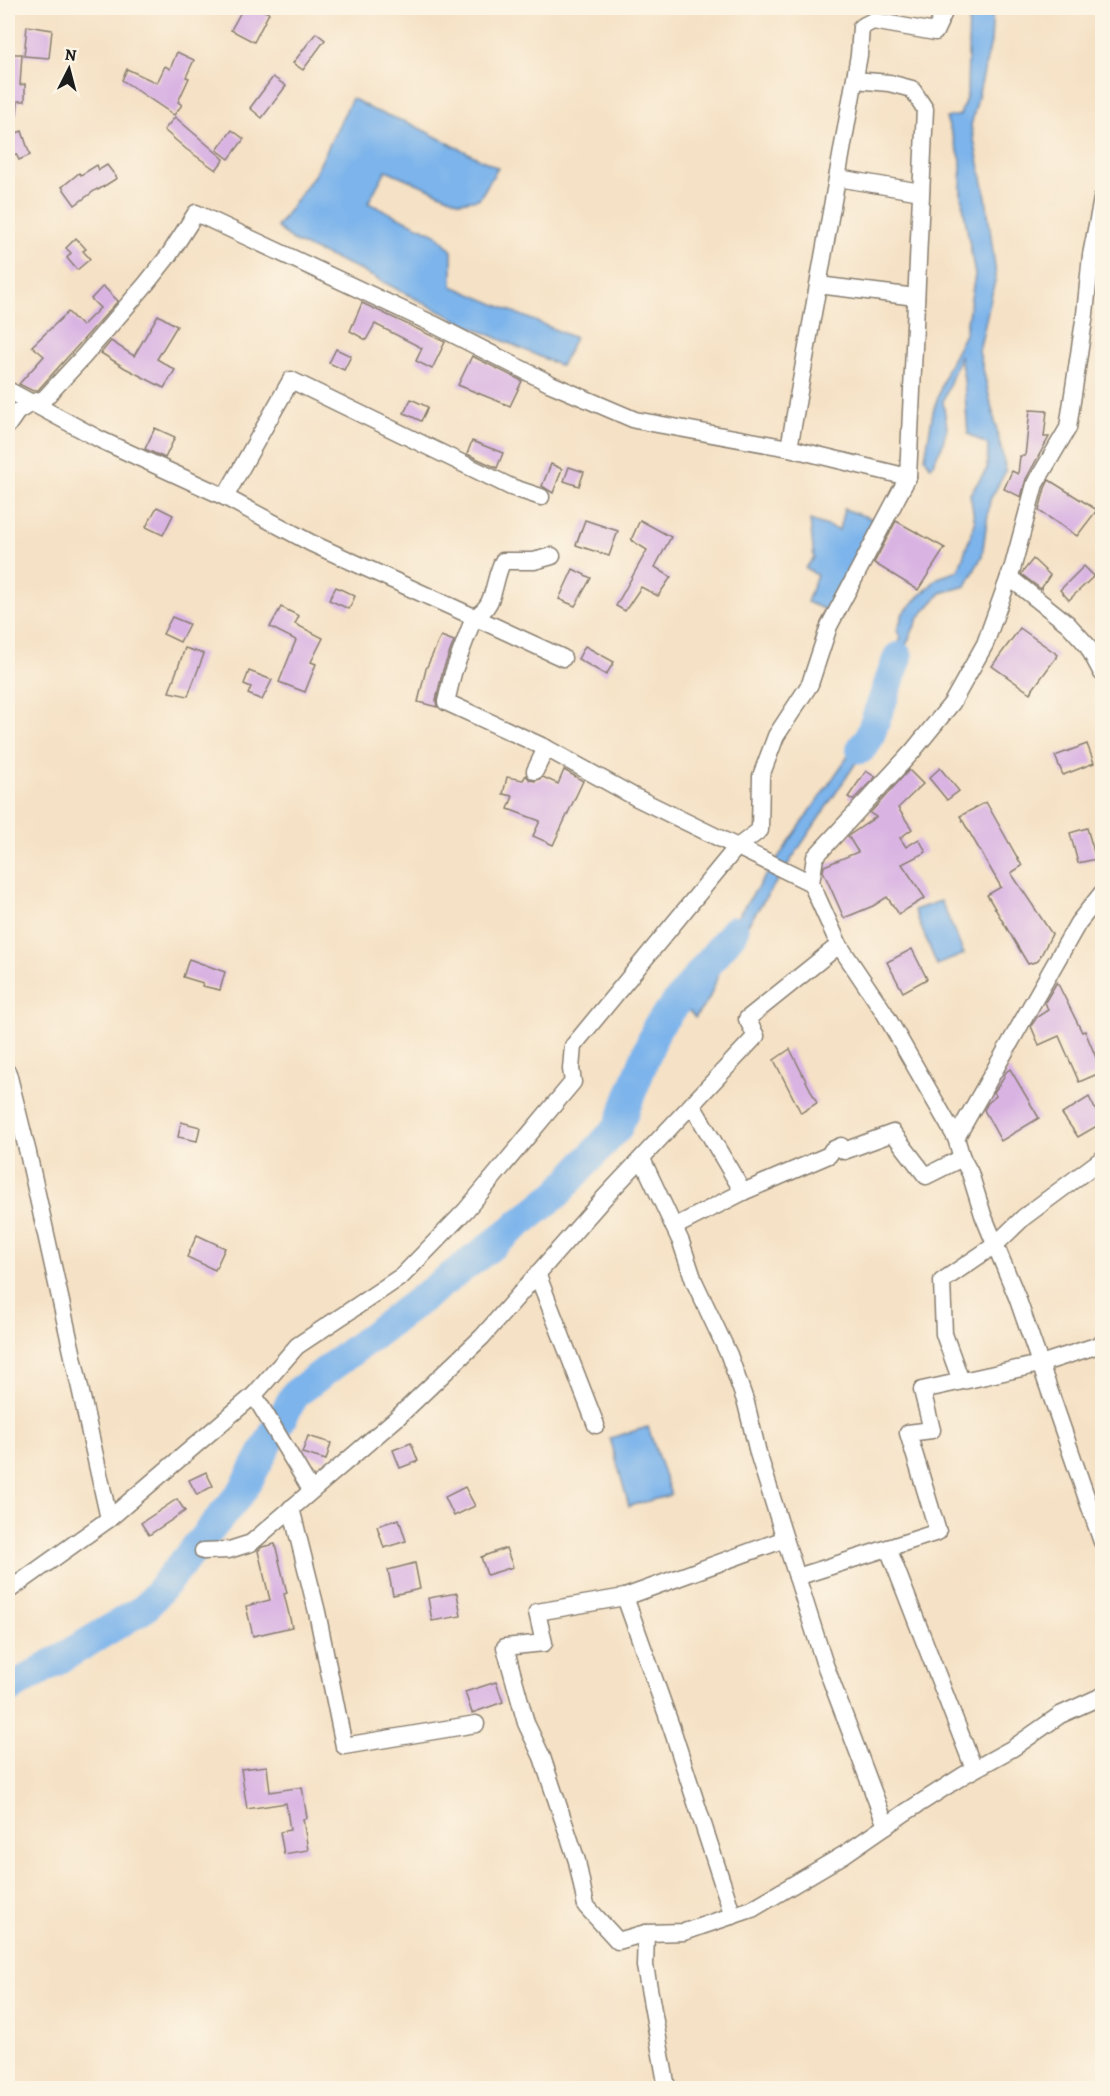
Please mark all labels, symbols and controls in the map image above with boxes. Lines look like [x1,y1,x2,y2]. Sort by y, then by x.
north arrow [39,39,99,99]
text: N [64,44,78,67]

